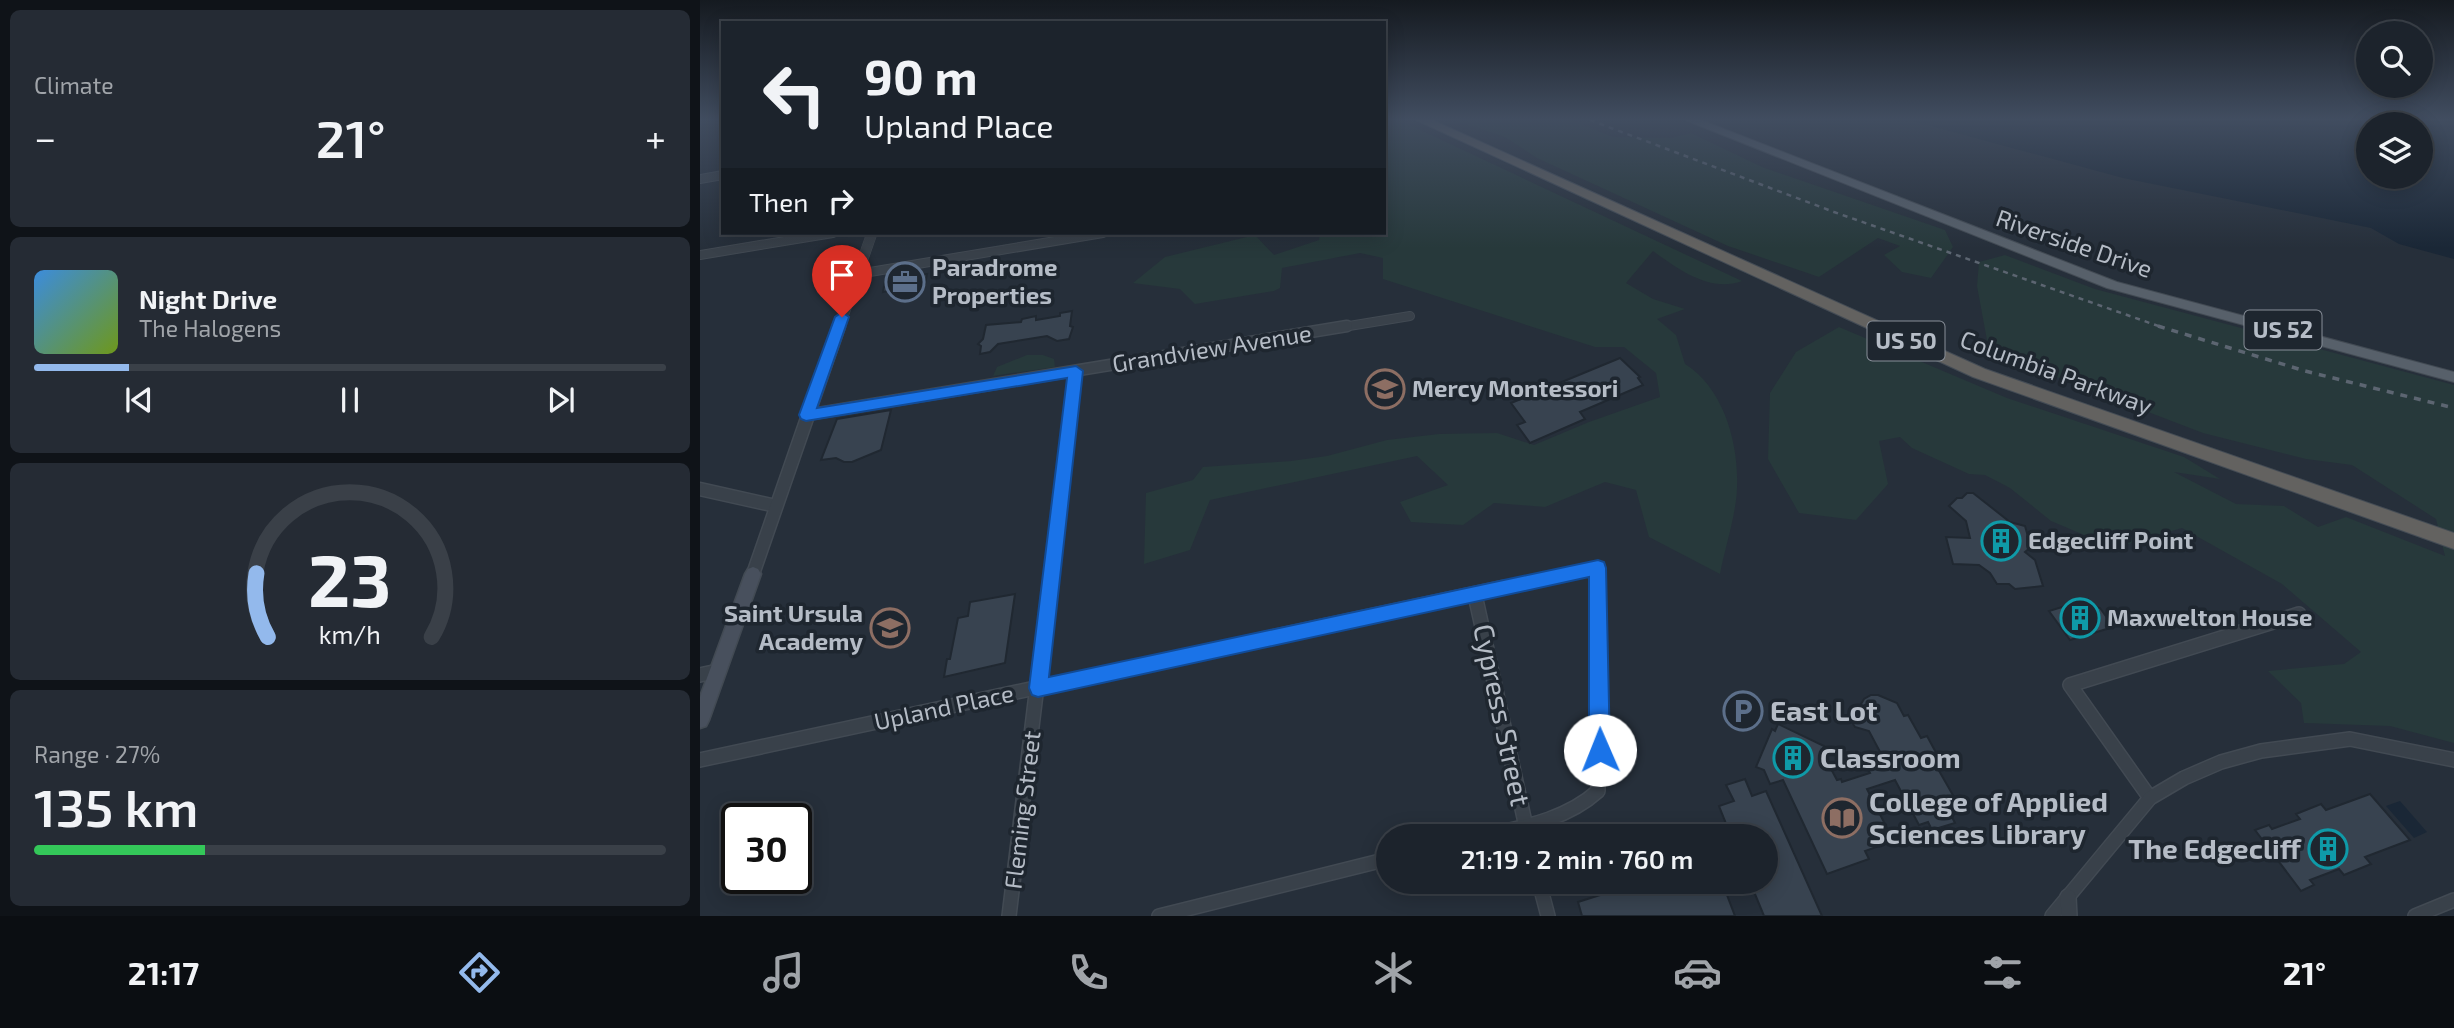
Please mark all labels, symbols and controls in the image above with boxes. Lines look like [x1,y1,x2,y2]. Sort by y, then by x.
map controls [2356,21,2433,189]
button: search [2356,21,2433,98]
text: 90 m [864,46,978,105]
icon: left [749,49,840,140]
text: Climate [34,71,114,99]
text: 21° [316,106,386,168]
text: Upland Place [864,106,1054,144]
button: layers [2356,112,2433,189]
text: − [34,114,56,160]
text: + [645,114,666,160]
icon: right [822,182,860,220]
text: Then [749,186,808,217]
street label: Riverside Drive [1993,202,2156,283]
pin [812,245,872,317]
place label: Paradrome Properties [932,252,1057,309]
icon: arrive [823,256,861,294]
office icon: Paradrome Properties [884,261,926,303]
text: Night Drive [139,283,277,314]
road number: US 52 [2244,310,2322,350]
text: The Halogens [139,314,281,342]
street label: Grandview Avenue [1110,317,1314,378]
road number: US 50 [1868,322,1944,360]
street label: Columbia Parkway [1957,323,2157,420]
school or university icon: Mercy Montessori [1364,368,1406,410]
place label: Mercy Montessori [1412,373,1618,402]
icon: previous [120,381,158,419]
icon: pause [331,381,369,419]
icon: next [542,381,580,419]
building icon: Edgecliff Point [1980,520,2022,562]
place label: Edgecliff Point [2028,525,2194,554]
text: 23 [308,535,392,623]
building icon: Maxwelton House [2059,597,2101,639]
place label: Saint Ursula Academy [724,598,863,655]
place label: Maxwelton House [2107,602,2313,631]
school or university icon: Saint Ursula Academy [869,607,911,649]
text: km/h [319,619,381,649]
street label: Cypress Street [1467,621,1539,809]
street label: Upland Place [871,678,1016,735]
parking icon: East Lot [1722,690,1764,732]
place label: East Lot [1770,693,1877,727]
position arrow [1563,713,1637,787]
street label: Fleming Street [997,729,1046,891]
building icon: Classroom [1772,737,1814,779]
text: Range · 27% [34,740,160,768]
place label: Classroom [1820,740,1961,774]
text: 135 km [34,775,198,837]
place label: College of Applied Sciences Library [1869,784,2108,850]
library icon: College of Applied Sciences Library [1821,797,1863,839]
speed limit sign: 30 [721,803,812,894]
building icon: The Edgecliff [2307,828,2349,870]
place label: The Edgecliff [2128,831,2302,865]
text: 21:19 · 2 min · 760 m [1461,843,1693,874]
icon: directions [455,948,504,997]
icon: music [759,948,808,997]
icon: phone [1064,948,1113,997]
icon: climate [1369,948,1418,997]
icon: car [1673,948,1722,997]
icon: filters [1978,948,2027,997]
text: 21:17 [128,953,199,991]
text: 21° [2283,953,2326,991]

